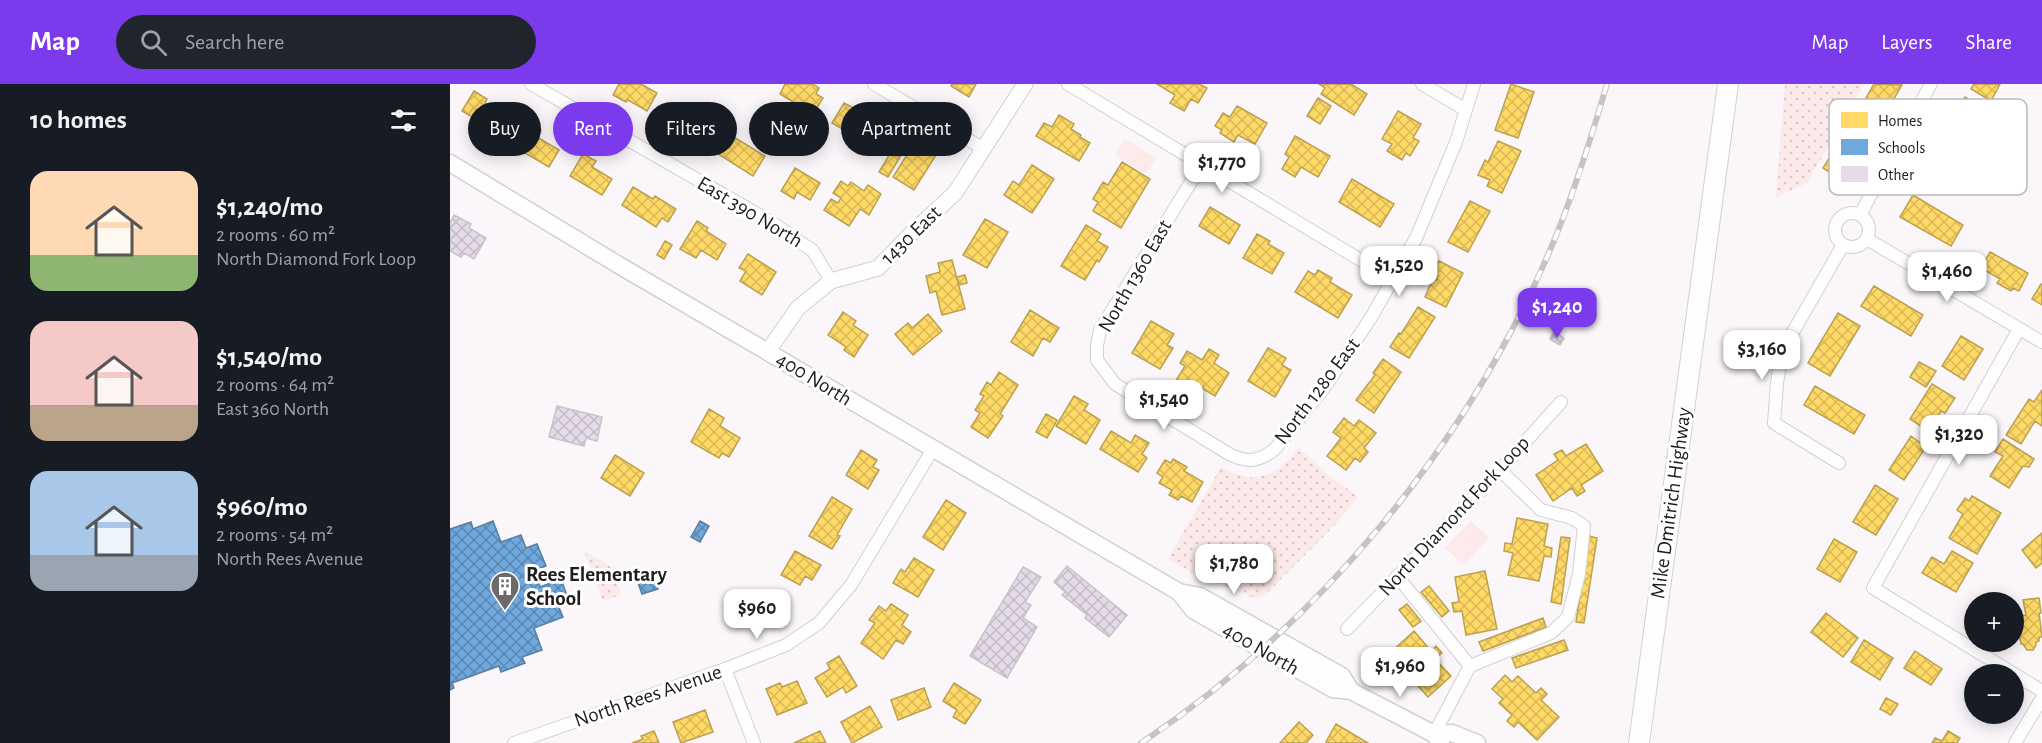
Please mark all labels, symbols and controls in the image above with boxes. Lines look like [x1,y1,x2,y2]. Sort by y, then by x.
search box [116,15,536,69]
icon: search [137,26,170,59]
text: Map [30,28,80,56]
text: Search here [185,31,284,53]
text: Map [1812,32,1848,53]
text: Layers [1881,32,1932,53]
text: Share [1965,32,2012,53]
legend [1829,99,2027,195]
chip: Buy [468,102,541,156]
chip: Rent [553,102,633,156]
chip: Filters [645,102,737,156]
chip: New [749,102,829,156]
chip: Apartment [841,102,972,156]
icon: filters [387,104,420,137]
text: 10 homes [30,107,127,133]
text: Homes [1878,113,1922,129]
text: Schools [1878,140,1925,156]
pin: $1,770 [1173,143,1271,194]
text: $1,770 [1198,152,1246,172]
text: Other [1878,167,1915,183]
street label: East 390 North [694,172,806,252]
text: $1,240/mo [216,194,323,220]
icon: home [78,195,150,267]
street label: 1430 East [877,201,945,268]
street label: North 1360 East [1094,216,1176,336]
text: 2 rooms · 60 m² [216,225,335,245]
pin: $1,520 [1350,246,1448,297]
text: North Diamond Fork Loop [216,249,416,269]
pin: $1,460 [1898,252,1996,303]
text: $1,520 [1374,255,1424,275]
text: $1,460 [1922,261,1972,281]
pin: $1,240 [1508,288,1606,339]
text: $1,240 [1532,297,1582,317]
pin: $3,160 [1713,330,1811,381]
street label: North 1280 East [1270,334,1364,448]
text: $3,160 [1737,339,1787,359]
text: $1,540/mo [216,344,322,370]
icon: home [78,345,150,417]
street label: 400 North [773,348,855,410]
text: 2 rooms · 64 m² [216,375,334,395]
pin: $1,540 [1115,380,1213,431]
text: $1,540 [1139,389,1189,409]
text: East 360 North [216,399,329,419]
street label: Mike Dmitrich Highway [1647,406,1695,600]
pin: $1,320 [1910,415,2008,466]
text: $1,320 [1934,424,1984,444]
street label: North Diamond Fork Loop [1375,432,1533,600]
text: $960/mo [216,494,308,520]
icon: home [78,495,150,567]
text: 2 rooms · 54 m² [216,525,333,545]
pin: $1,780 [1185,544,1283,595]
text: North Rees Avenue [216,549,363,569]
text: $1,780 [1209,553,1259,573]
place label: Rees Elementary School [526,564,668,609]
building icon: Rees Elementary School [489,570,521,612]
pin: $960 [721,589,793,640]
map controls [1964,592,2024,724]
button: + [1964,592,2024,652]
text: $960 [738,598,776,618]
street label: 400 North [1219,619,1303,679]
pin: $1,960 [1351,647,1449,698]
text: $1,960 [1375,656,1425,676]
street label: North Rees Avenue [571,661,725,731]
button: − [1964,664,2024,724]

